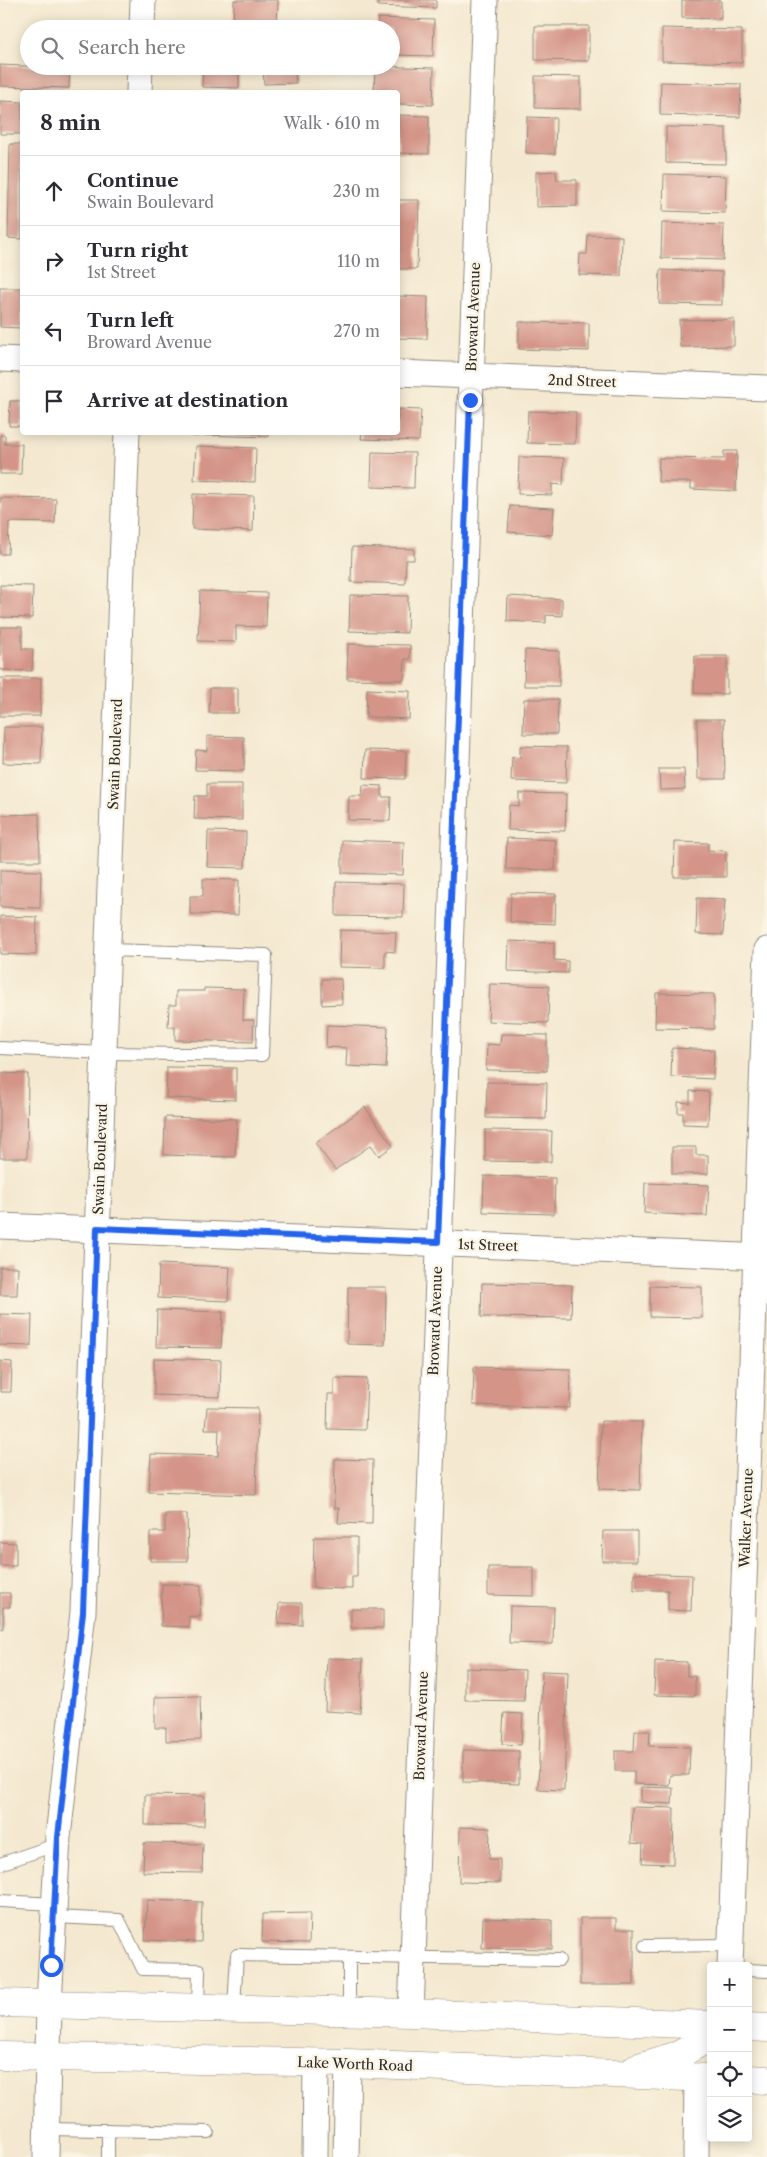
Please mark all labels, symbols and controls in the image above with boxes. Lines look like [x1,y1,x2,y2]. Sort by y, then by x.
search box [20,20,400,75]
icon: search [38,34,66,62]
text: Search here [78,36,186,59]
text: 8 min [40,110,101,135]
text: Walk · 610 m [283,113,380,133]
text: Continue [87,169,179,192]
icon: ahead [40,177,68,205]
text: 230 m [333,181,380,201]
text: Swain Boulevard [87,192,214,212]
text: Turn right [87,239,188,262]
icon: right [40,247,68,275]
text: 110 m [337,251,380,271]
text: 1st Street [87,262,156,282]
street label: Broward Avenue [462,262,484,372]
text: Turn left [87,309,174,332]
icon: left [40,317,68,345]
text: 270 m [334,321,380,341]
text: Broward Avenue [87,332,212,352]
street label: 2nd Street [547,371,617,391]
icon: arrive [40,387,68,415]
text: Arrive at destination [87,389,288,412]
route end [459,389,482,412]
street label: Swain Boulevard [104,698,126,810]
street label: Swain Boulevard [89,1103,111,1215]
street label: 1st Street [458,1235,518,1255]
street label: Broward Avenue [424,1266,446,1376]
street label: Walker Avenue [735,1468,757,1569]
street label: Broward Avenue [410,1671,432,1781]
route start [40,1954,63,1977]
map controls [707,1962,752,2142]
button: + [707,1962,752,2007]
button: − [707,2007,752,2052]
button: locate [707,2052,752,2097]
street label: Lake Worth Road [297,2053,414,2075]
button: layers [707,2097,752,2142]

